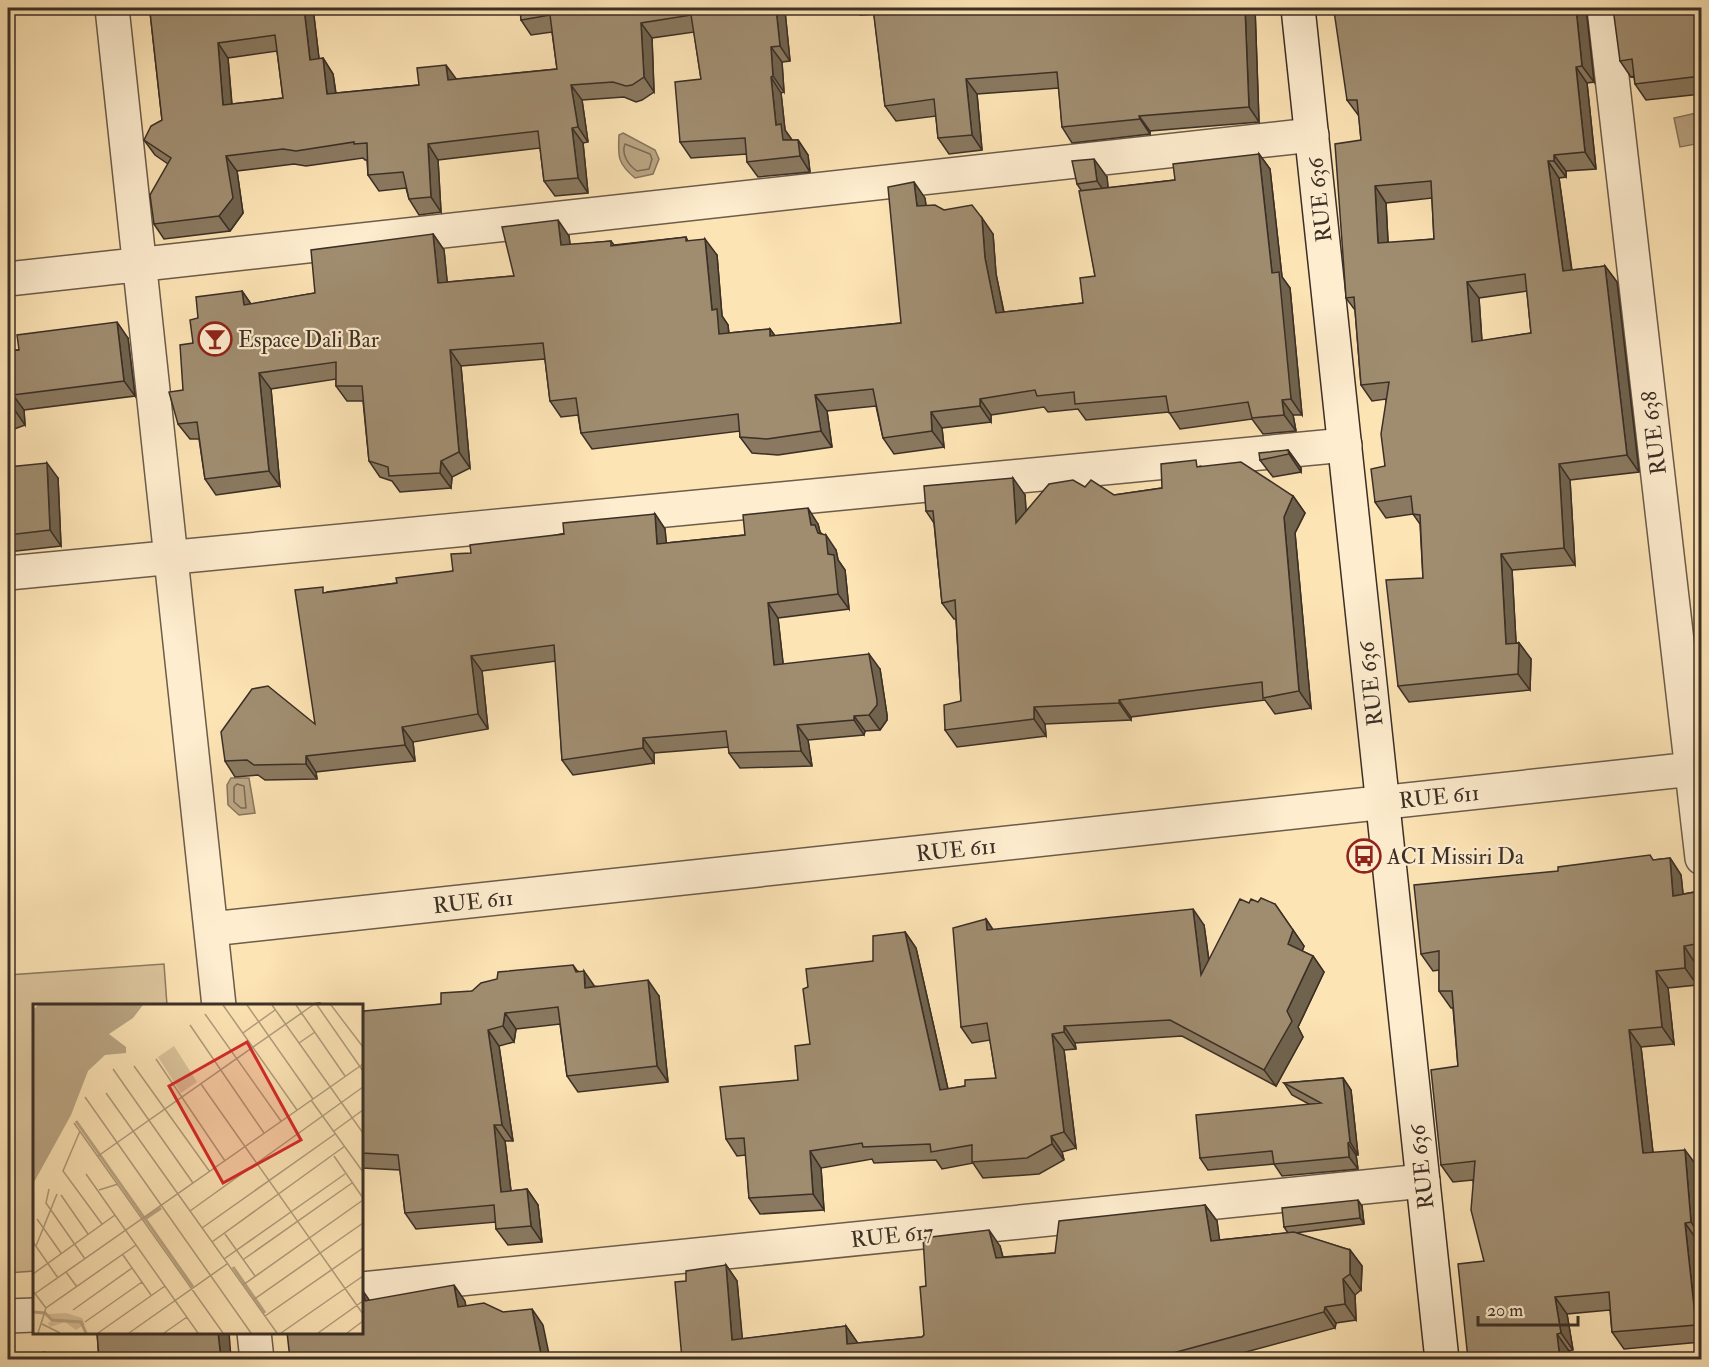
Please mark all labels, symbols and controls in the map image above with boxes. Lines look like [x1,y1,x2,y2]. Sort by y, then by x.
street label: RUE 636 [1301,154,1338,243]
bar icon: Espace Dali Bar [197,321,233,357]
place label: Espace Dali Bar [238,326,380,355]
street label: RUE 638 [1635,390,1673,476]
street label: RUE 636 [1352,638,1389,727]
street label: RUE 611 [1397,779,1481,815]
street label: RUE 611 [914,832,998,868]
bus stop icon: ACI Missiri Da [1346,838,1382,874]
place label: ACI Missiri Da [1386,843,1525,871]
street label: RUE 611 [431,884,515,920]
inset map [33,1004,363,1334]
street label: RUE 636 [1403,1121,1440,1210]
street label: RUE 617 [849,1218,935,1254]
scale bar [1478,1289,1578,1327]
text: 20 m [1487,1299,1523,1322]

